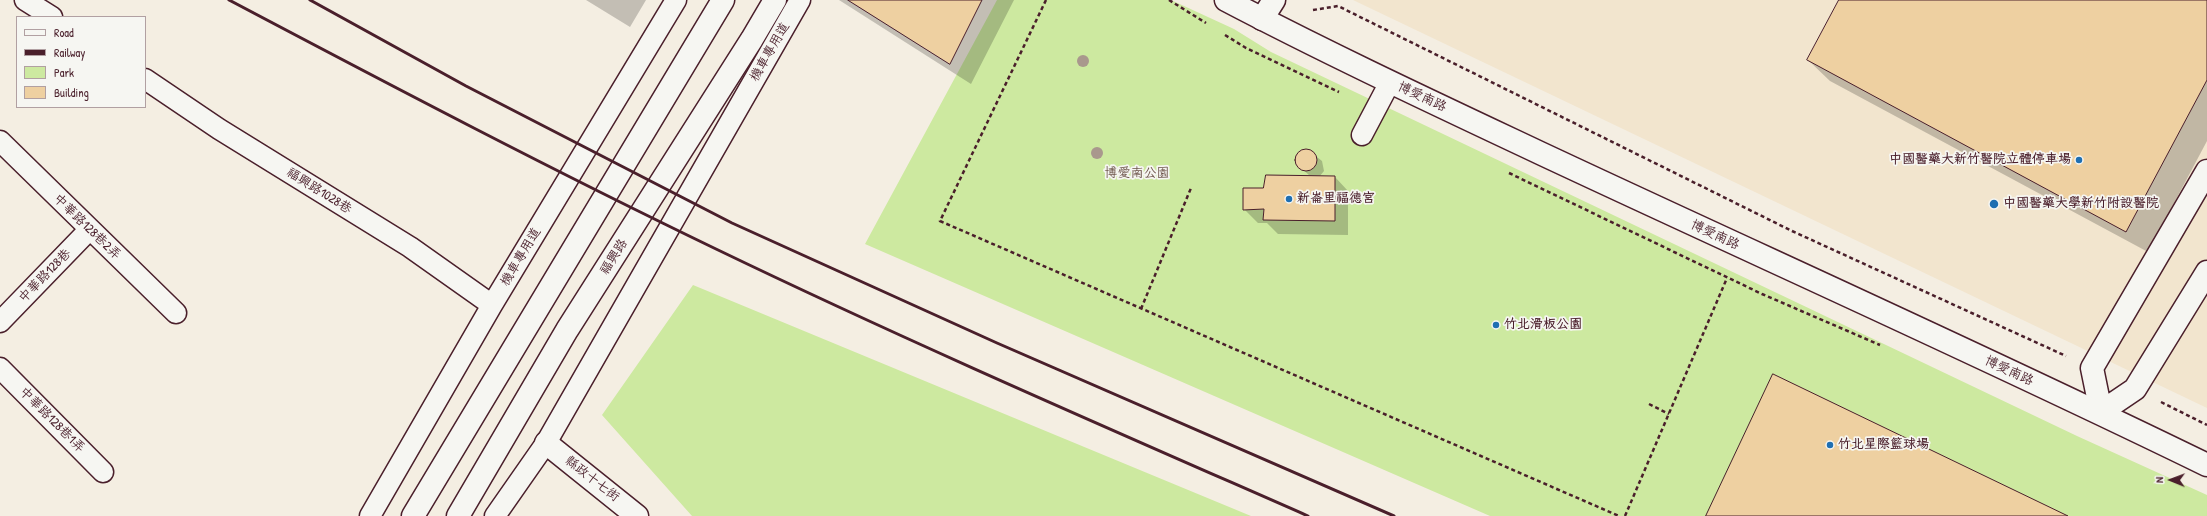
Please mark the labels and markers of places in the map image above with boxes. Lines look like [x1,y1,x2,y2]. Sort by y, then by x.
place label: 中國醫藥大新竹醫院立體停車場 [1889,152,2071,168]
marker: 中國醫藥大新竹醫院立體停車場 [2074,155,2084,165]
place label: 新崙里福德宮 [1297,191,1375,207]
marker: 新崙里福德宮 [1284,194,1294,204]
place label: 中國醫藥大學新竹附設醫院 [2003,196,2159,212]
marker: 中國醫藥大學新竹附設醫院 [1988,198,2000,210]
place label: 竹北滑板公園 [1504,317,1582,333]
marker: 竹北滑板公園 [1491,320,1501,330]
place label: 竹北星際籃球場 [1838,437,1929,453]
marker: 竹北星際籃球場 [1825,440,1835,450]

